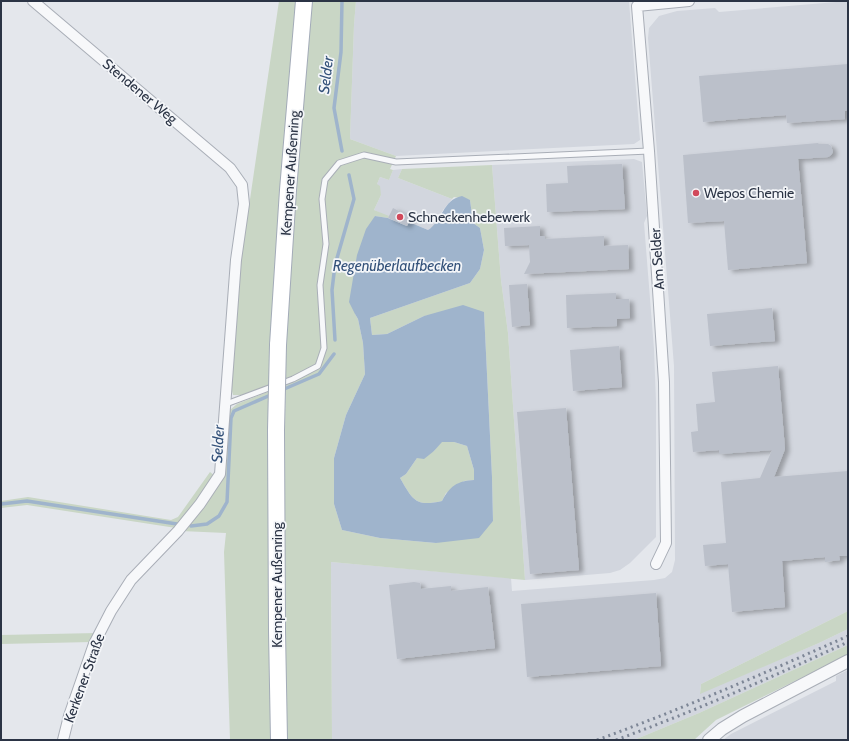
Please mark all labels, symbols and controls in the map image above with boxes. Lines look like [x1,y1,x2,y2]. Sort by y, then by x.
water label: Selder [315,54,337,95]
street label: Stendener Weg [99,55,182,128]
street label: Kempener Außenring [277,109,303,236]
place label: Wepos Chemie [704,184,794,202]
marker: Wepos Chemie [691,188,701,198]
place label: Schneckenhebewerk [408,208,531,226]
marker: Schneckenhebewerk [395,212,405,222]
street label: Am Selder [646,227,668,291]
water label: Regenüberlaufbecken [333,257,461,275]
water label: Selder [208,423,228,463]
street label: Kempener Außenring [268,521,286,648]
street label: Kerkener Straße [60,631,108,725]

